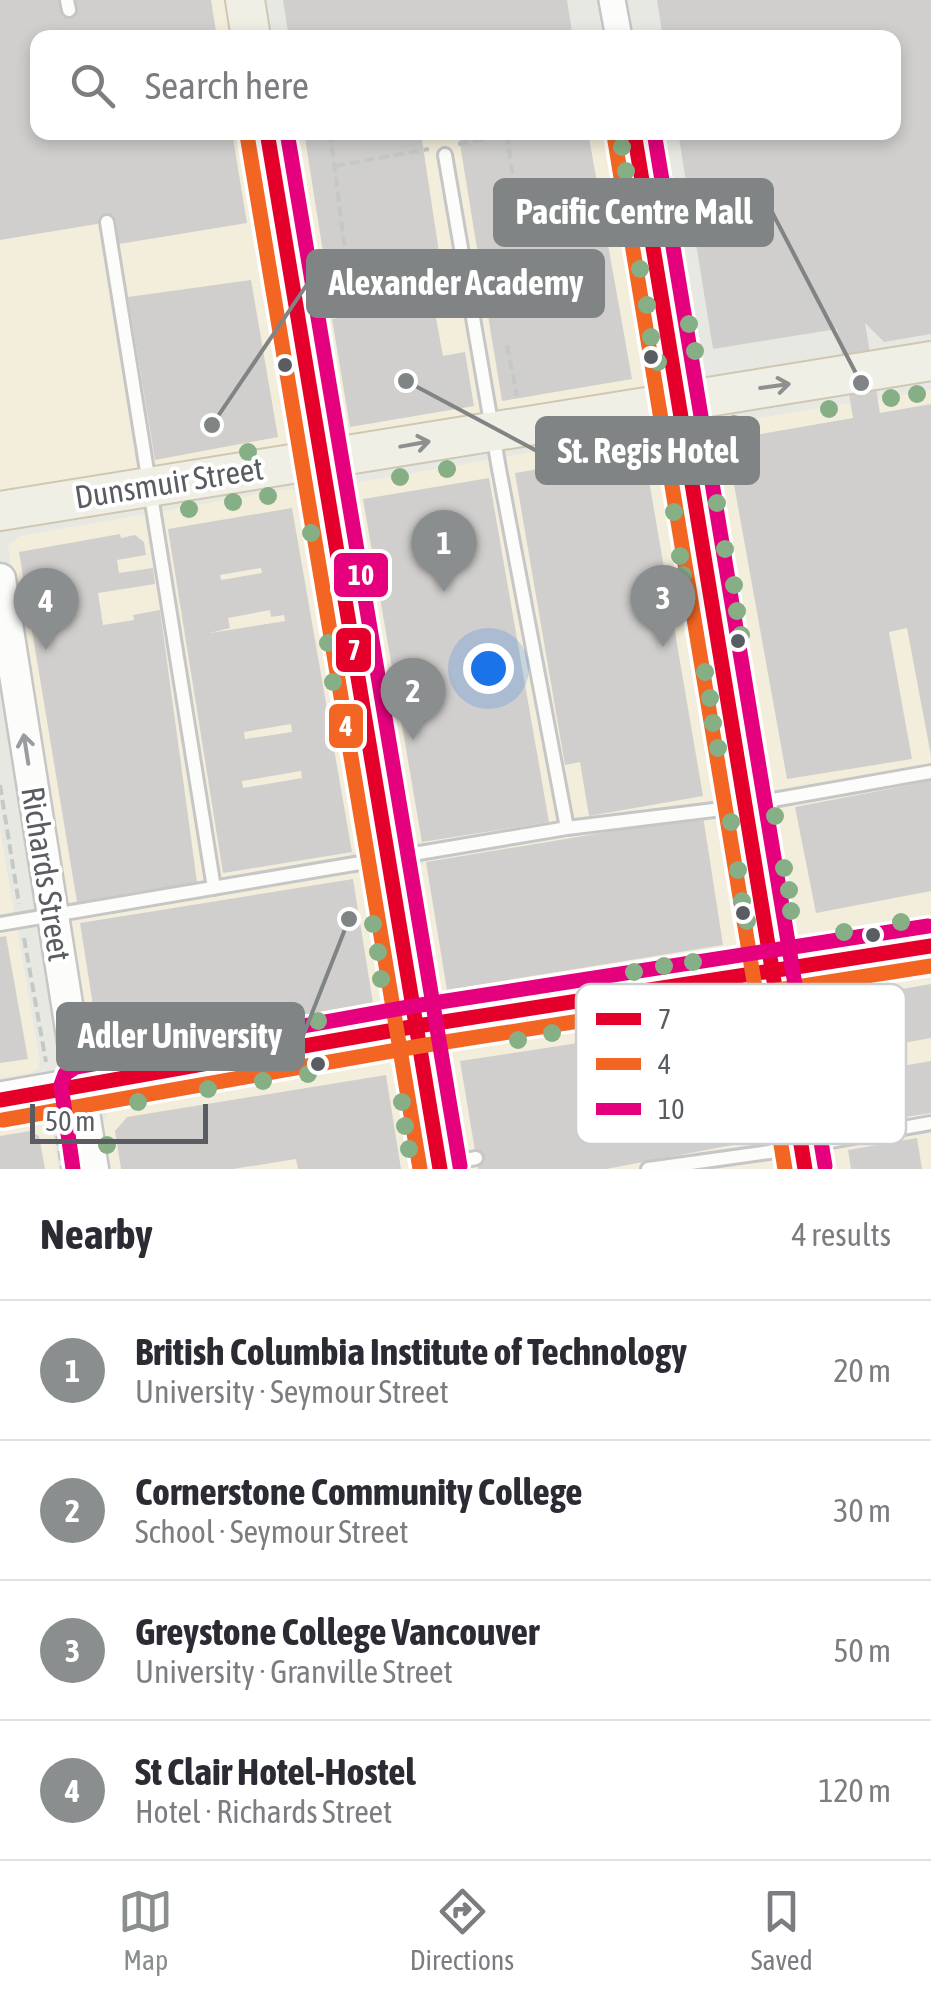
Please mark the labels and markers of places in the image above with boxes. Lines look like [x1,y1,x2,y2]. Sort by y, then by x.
callout: Pacific Centre Mall [495,180,772,245]
callout: Alexander Academy [308,251,603,316]
unlabelled marker [641,347,661,367]
unlabelled marker [275,355,295,375]
callout: St. Regis Hotel [537,418,758,483]
pin: 1 [412,510,476,592]
pin: 3 [630,564,696,647]
pin: 4 [13,568,78,650]
unlabelled marker [728,631,748,651]
pin: 2 [380,658,446,740]
unlabelled marker [733,903,753,923]
unlabelled marker [863,925,883,945]
callout: Adler University [58,1004,303,1069]
unlabelled marker [308,1054,328,1074]

